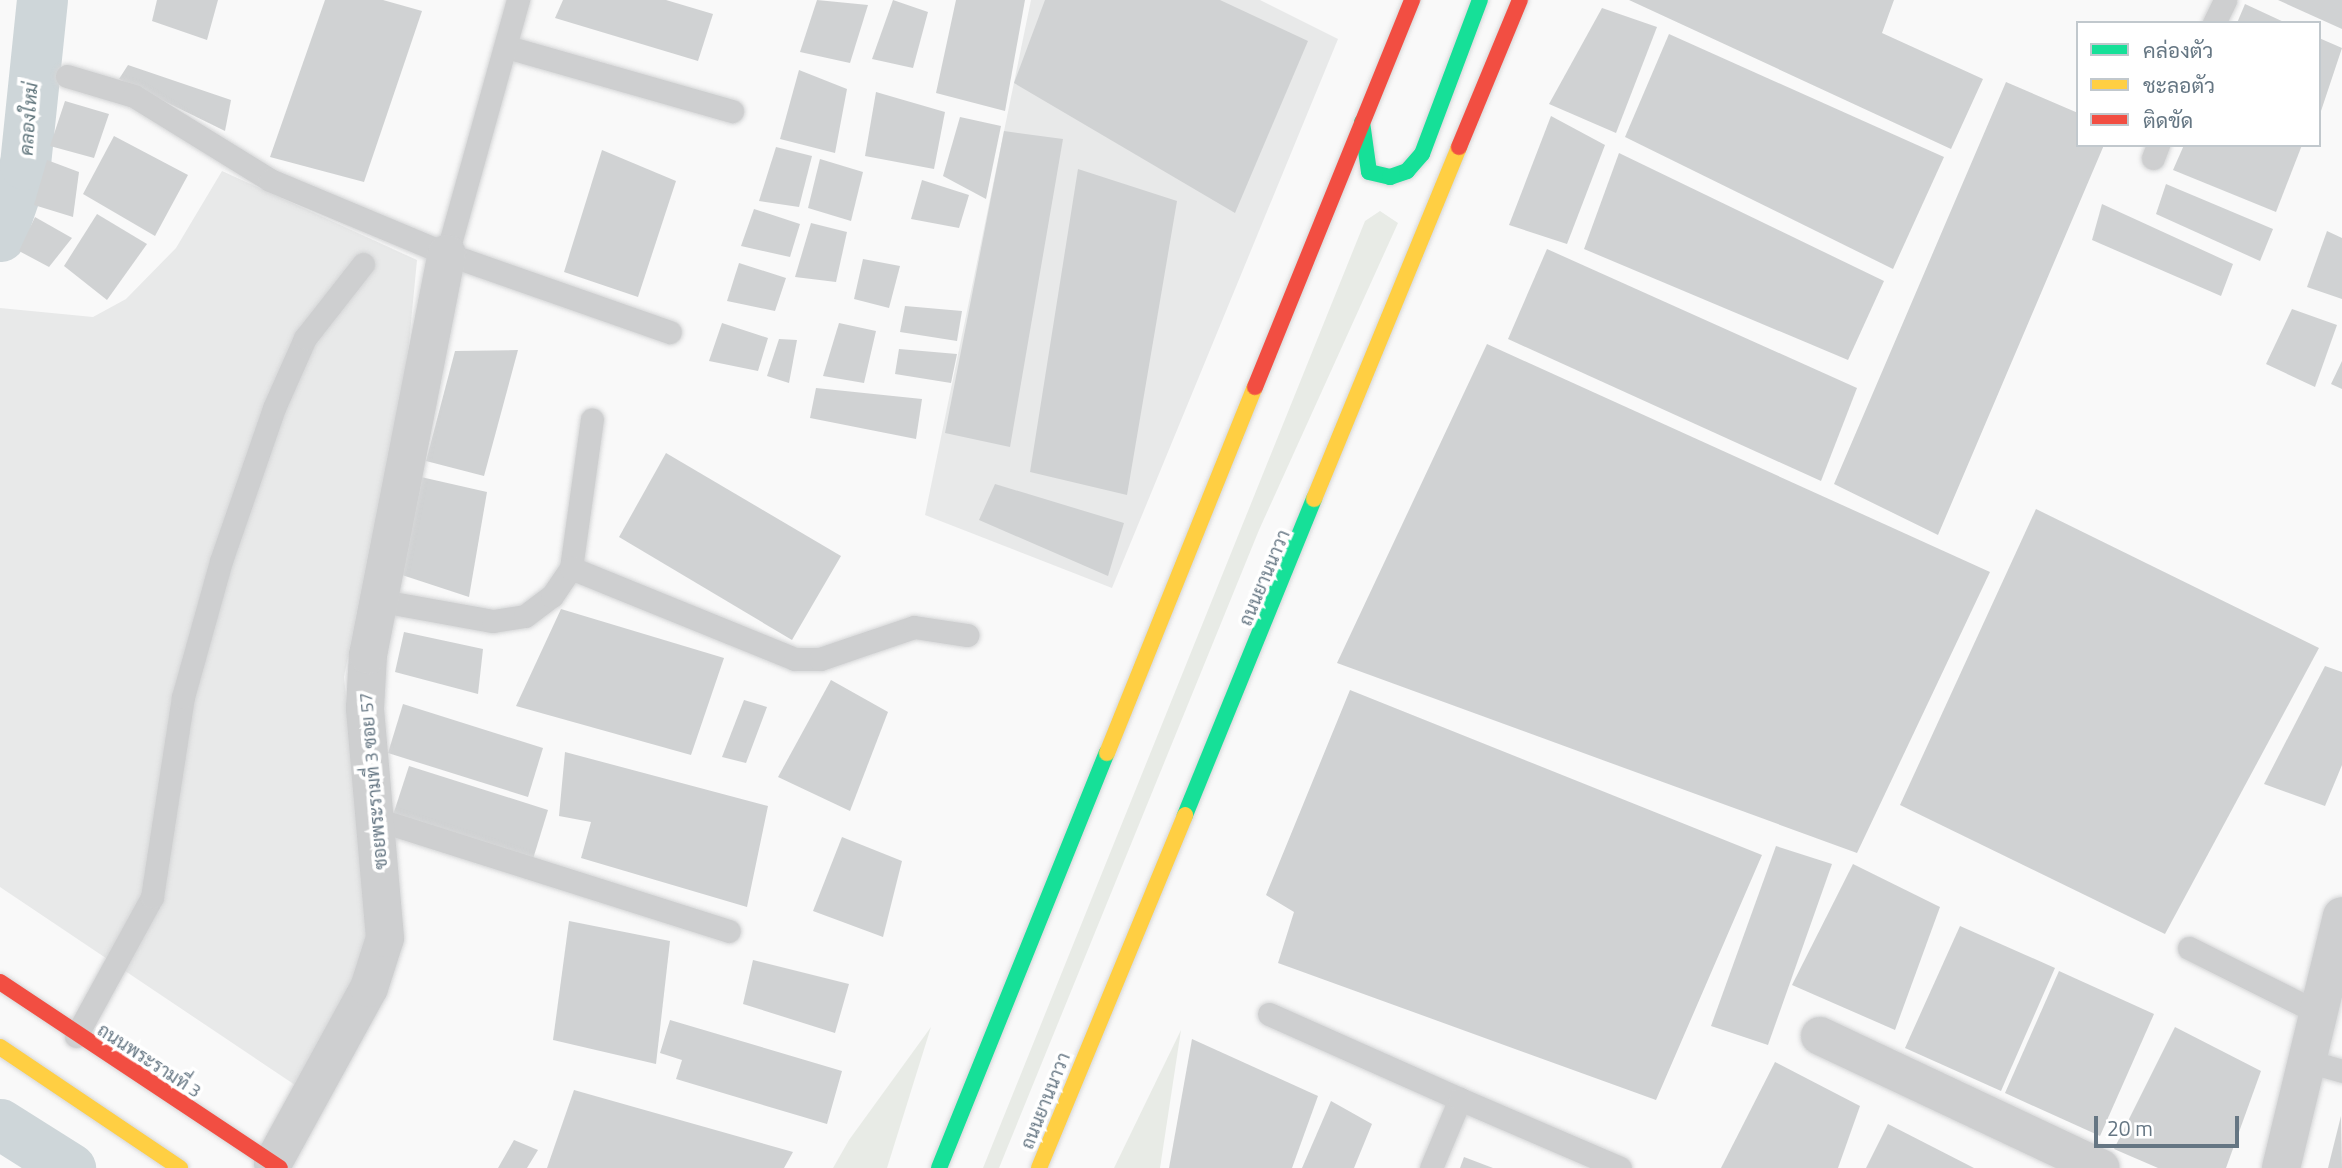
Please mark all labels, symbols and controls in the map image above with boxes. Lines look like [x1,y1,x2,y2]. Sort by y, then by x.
legend [2076,21,2321,147]
text: คล่องตัว [2143,34,2213,66]
text: ชะลอตัว [2143,69,2215,101]
water label: คลองใหม่ [14,82,42,156]
text: ติดขัด [2143,104,2193,136]
street label: ถนนยานนาวา [1235,527,1295,629]
street label: ซอยพระรามที่ 3 ซอย 57 [356,692,392,870]
street label: ถนนพระรามที่ 3 [93,1020,205,1102]
street label: ถนนยานนาวา [1017,1050,1075,1152]
scale bar [2097,1102,2242,1146]
text: 20 m [2107,1112,2153,1144]

